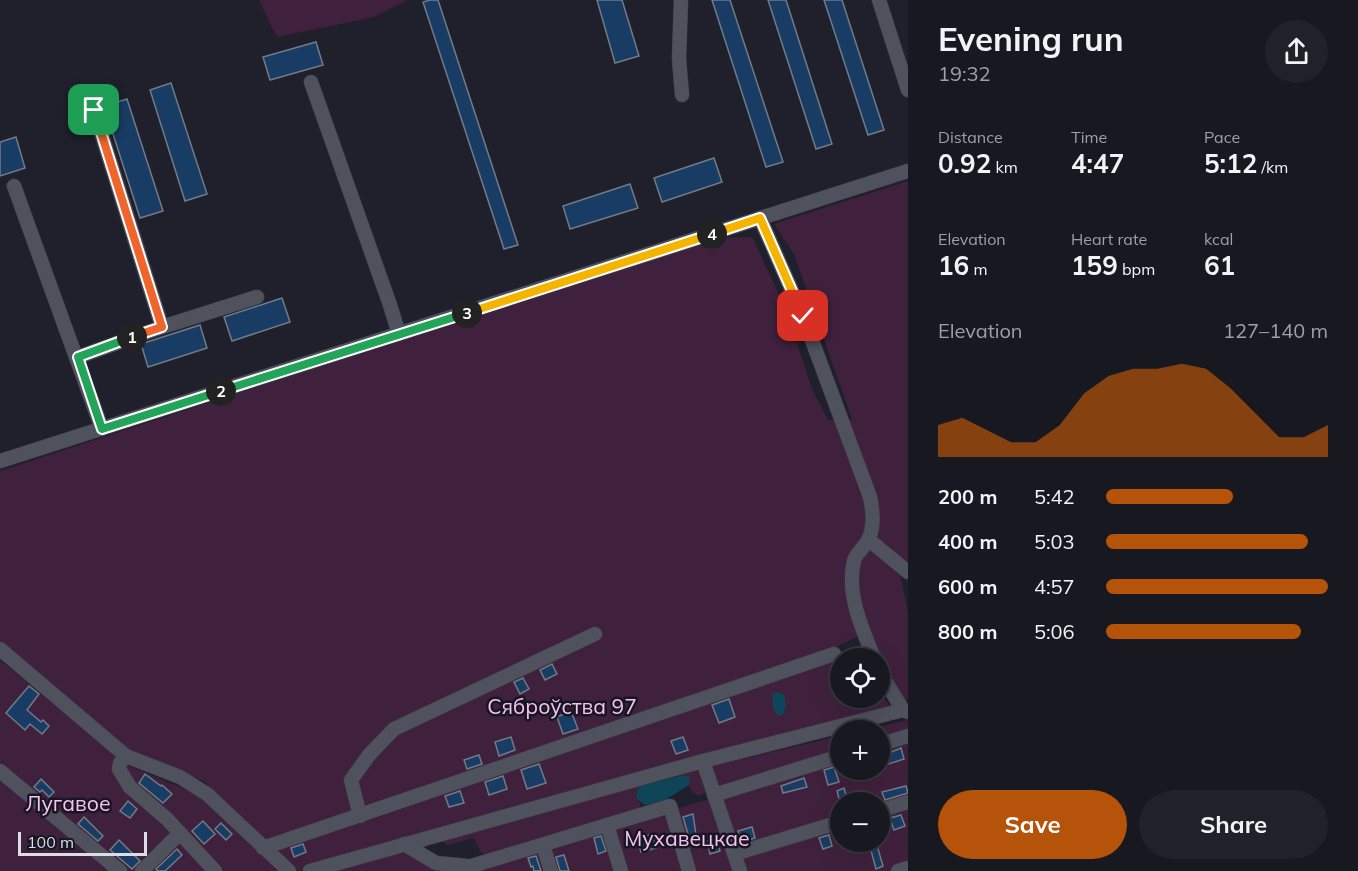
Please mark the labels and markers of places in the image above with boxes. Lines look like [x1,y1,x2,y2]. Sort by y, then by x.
pin [68,84,119,135]
pin: 4 [697,219,727,249]
pin [777,290,828,341]
pin: 3 [452,298,482,328]
pin: 1 [117,322,147,352]
pin: 2 [206,376,236,406]

